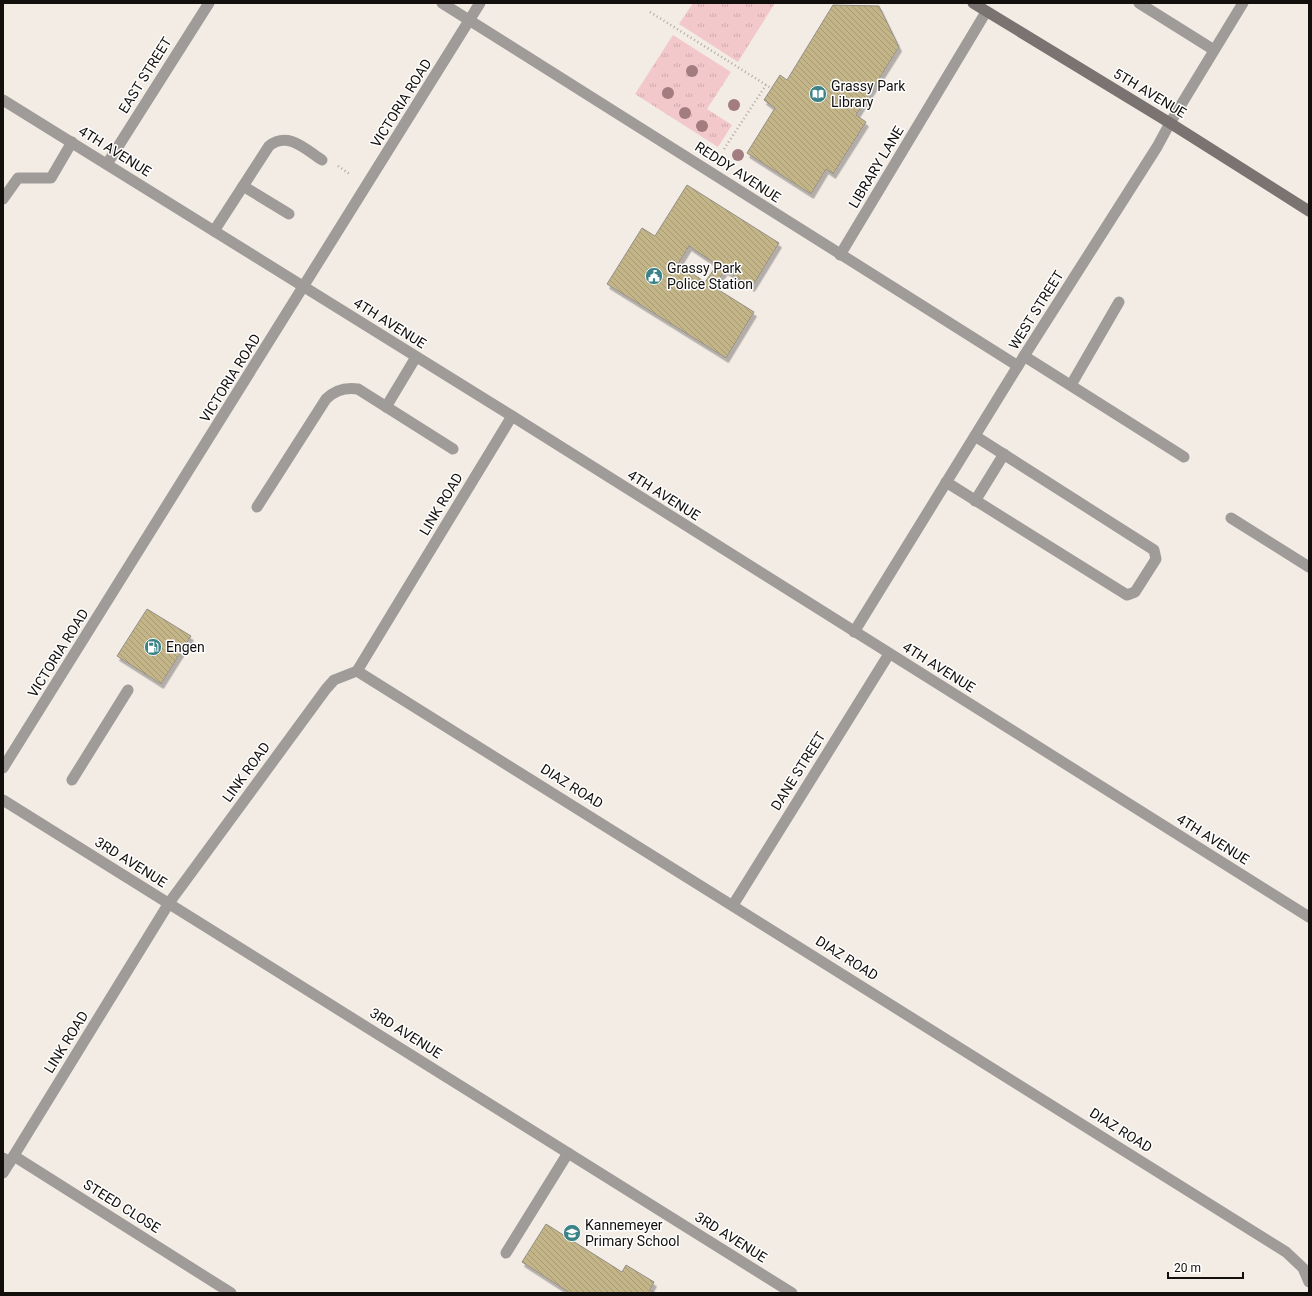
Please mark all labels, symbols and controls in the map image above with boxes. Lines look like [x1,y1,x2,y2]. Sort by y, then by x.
street label: EAST STREET [115,33,175,116]
street label: VICTORIA ROAD [367,56,435,150]
street label: 5TH AVENUE [1111,65,1189,121]
place label: Grassy Park Library [831,78,906,110]
library icon: Grassy Park Library [808,84,828,104]
street label: 4TH AVENUE [76,122,154,180]
street label: LIBRARY LANE [845,123,907,211]
street label: REDDY AVENUE [692,138,784,206]
place label: Grassy Park Police Station [667,260,753,292]
public building icon: Grassy Park Police Station [644,266,664,286]
street label: WEST STREET [1005,267,1067,352]
street label: 4TH AVENUE [351,294,429,352]
street label: VICTORIA ROAD [196,331,264,425]
street label: 4TH AVENUE [625,466,703,524]
street label: LINK ROAD [416,470,466,538]
street label: VICTORIA ROAD [24,606,92,700]
fuel station icon: Engen [143,637,163,657]
street label: 4TH AVENUE [900,638,978,696]
place label: Engen [166,639,205,655]
street label: DANE STREET [768,728,829,813]
street label: LINK ROAD [219,739,273,805]
street label: DIAZ ROAD [538,761,606,811]
street label: 4TH AVENUE [1174,810,1252,868]
street label: 3RD AVENUE [92,834,170,890]
street label: DIAZ ROAD [813,933,881,983]
street label: 3RD AVENUE [367,1005,445,1061]
street label: LINK ROAD [41,1008,91,1076]
street label: DIAZ ROAD [1087,1105,1155,1155]
street label: STEED CLOSE [81,1176,163,1236]
street label: 3RD AVENUE [692,1209,770,1265]
place label: Kannemeyer Primary School [585,1217,680,1249]
school or university icon: Kannemeyer Primary School [562,1223,582,1243]
scale bar [1168,1254,1243,1280]
text: 20 m [1174,1261,1201,1275]

